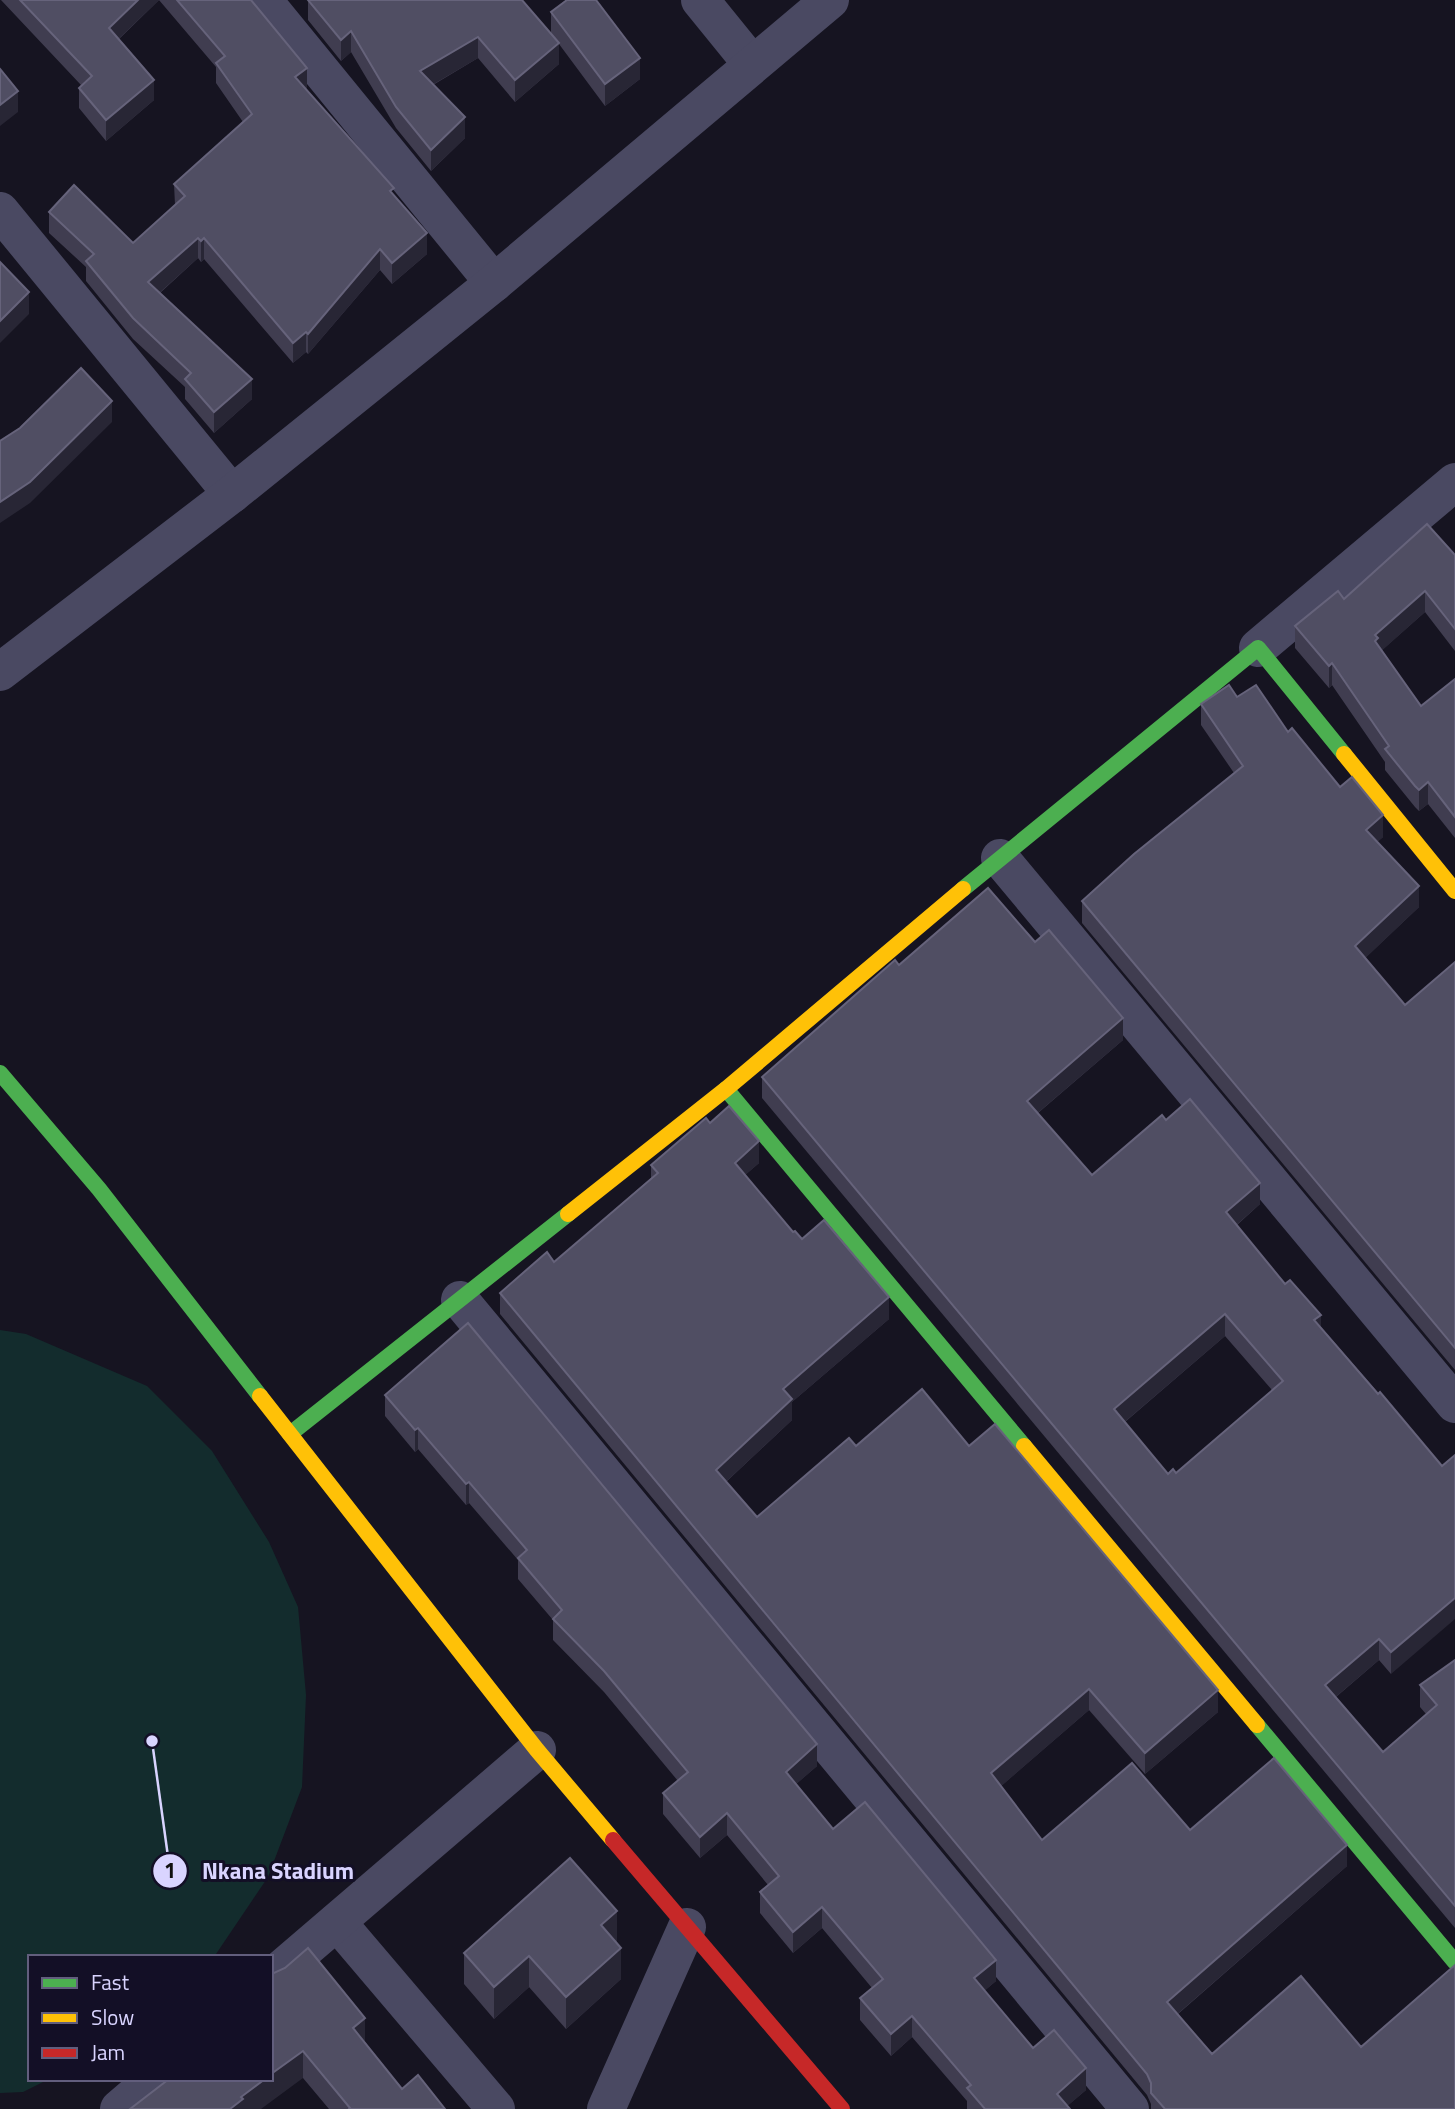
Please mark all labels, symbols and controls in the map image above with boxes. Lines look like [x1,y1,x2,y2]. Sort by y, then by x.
callout: Nkana Stadium [153,1849,368,1893]
text: Nkana Stadium [202,1853,354,1888]
text: 1 [164,1854,176,1886]
legend [28,1955,273,2081]
text: Fast [91,1966,130,1998]
text: Slow [91,2001,134,2033]
text: Jam [91,2036,125,2068]

